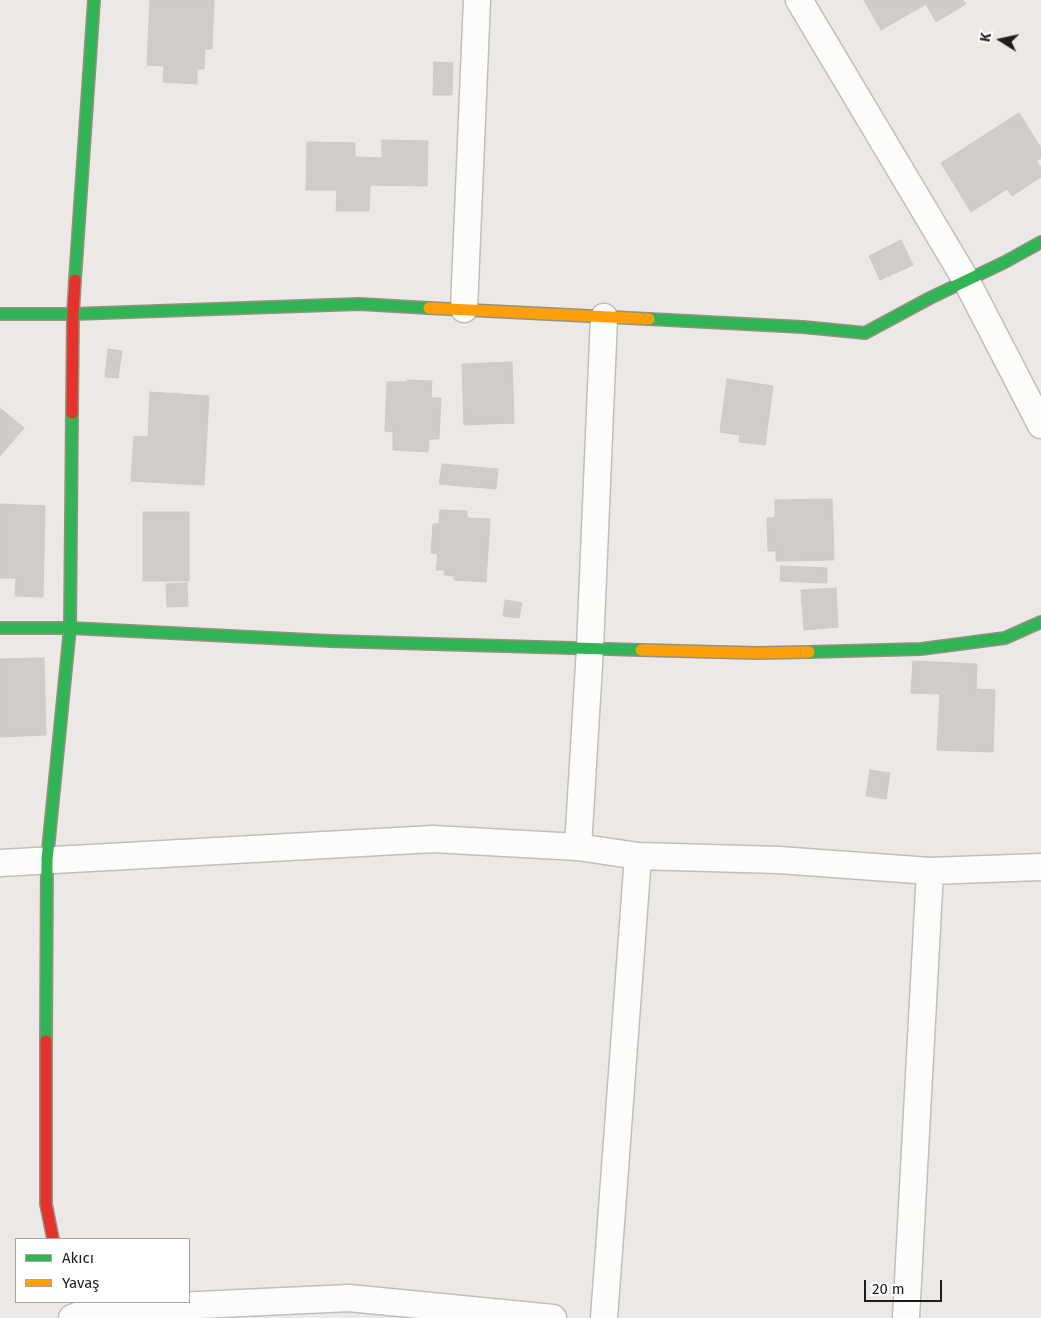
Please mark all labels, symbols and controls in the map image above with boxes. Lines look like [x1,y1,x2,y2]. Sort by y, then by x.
north arrow [976,15,1026,65]
text: K [977,31,995,43]
legend [15,1238,190,1303]
text: Akıcı [62,1249,94,1267]
scale bar [866,1270,944,1302]
text: Yavaş [62,1274,99,1292]
text: 20 m [872,1280,905,1298]

